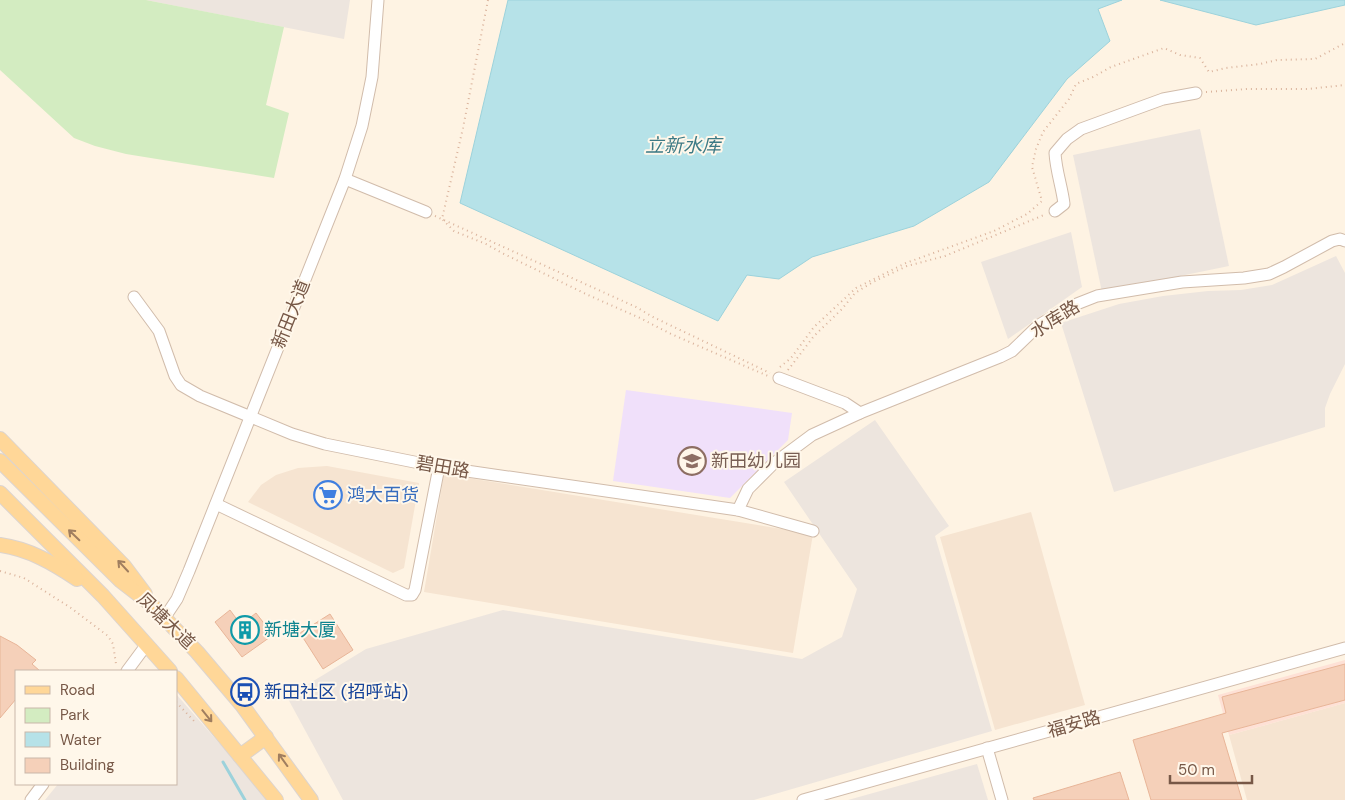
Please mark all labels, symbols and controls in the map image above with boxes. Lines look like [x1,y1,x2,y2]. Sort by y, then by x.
water label: 立新水库 [645,133,724,158]
street label: 新田大道 [266,276,316,352]
street label: 水库路 [1026,295,1084,343]
school or university icon: 新田幼儿园 [677,446,707,476]
place label: 新田幼儿园 [711,449,801,473]
street label: 碧田路 [414,450,472,484]
supermarket icon: 鸿大百货 [313,480,343,510]
place label: 鸿大百货 [347,483,419,507]
one-way arrow [67,529,80,541]
one-way arrow [117,559,129,572]
street label: 凤塘大道 [132,587,200,655]
building icon: 新塘大厦 [230,615,260,645]
place label: 新塘大厦 [264,618,336,642]
legend [15,670,178,785]
bus stop icon: 新田社区 (招呼站) [230,677,260,707]
text: Road [60,680,95,700]
place label: 新田社区 (招呼站) [264,680,408,704]
text: Park [60,705,90,725]
street label: 福安路 [1045,705,1103,743]
one-way arrow [202,709,213,722]
text: Water [60,730,102,750]
scale bar [1170,752,1252,784]
one-way arrow [278,753,288,767]
text: Building [60,755,115,775]
text: 50 m [1178,760,1215,780]

